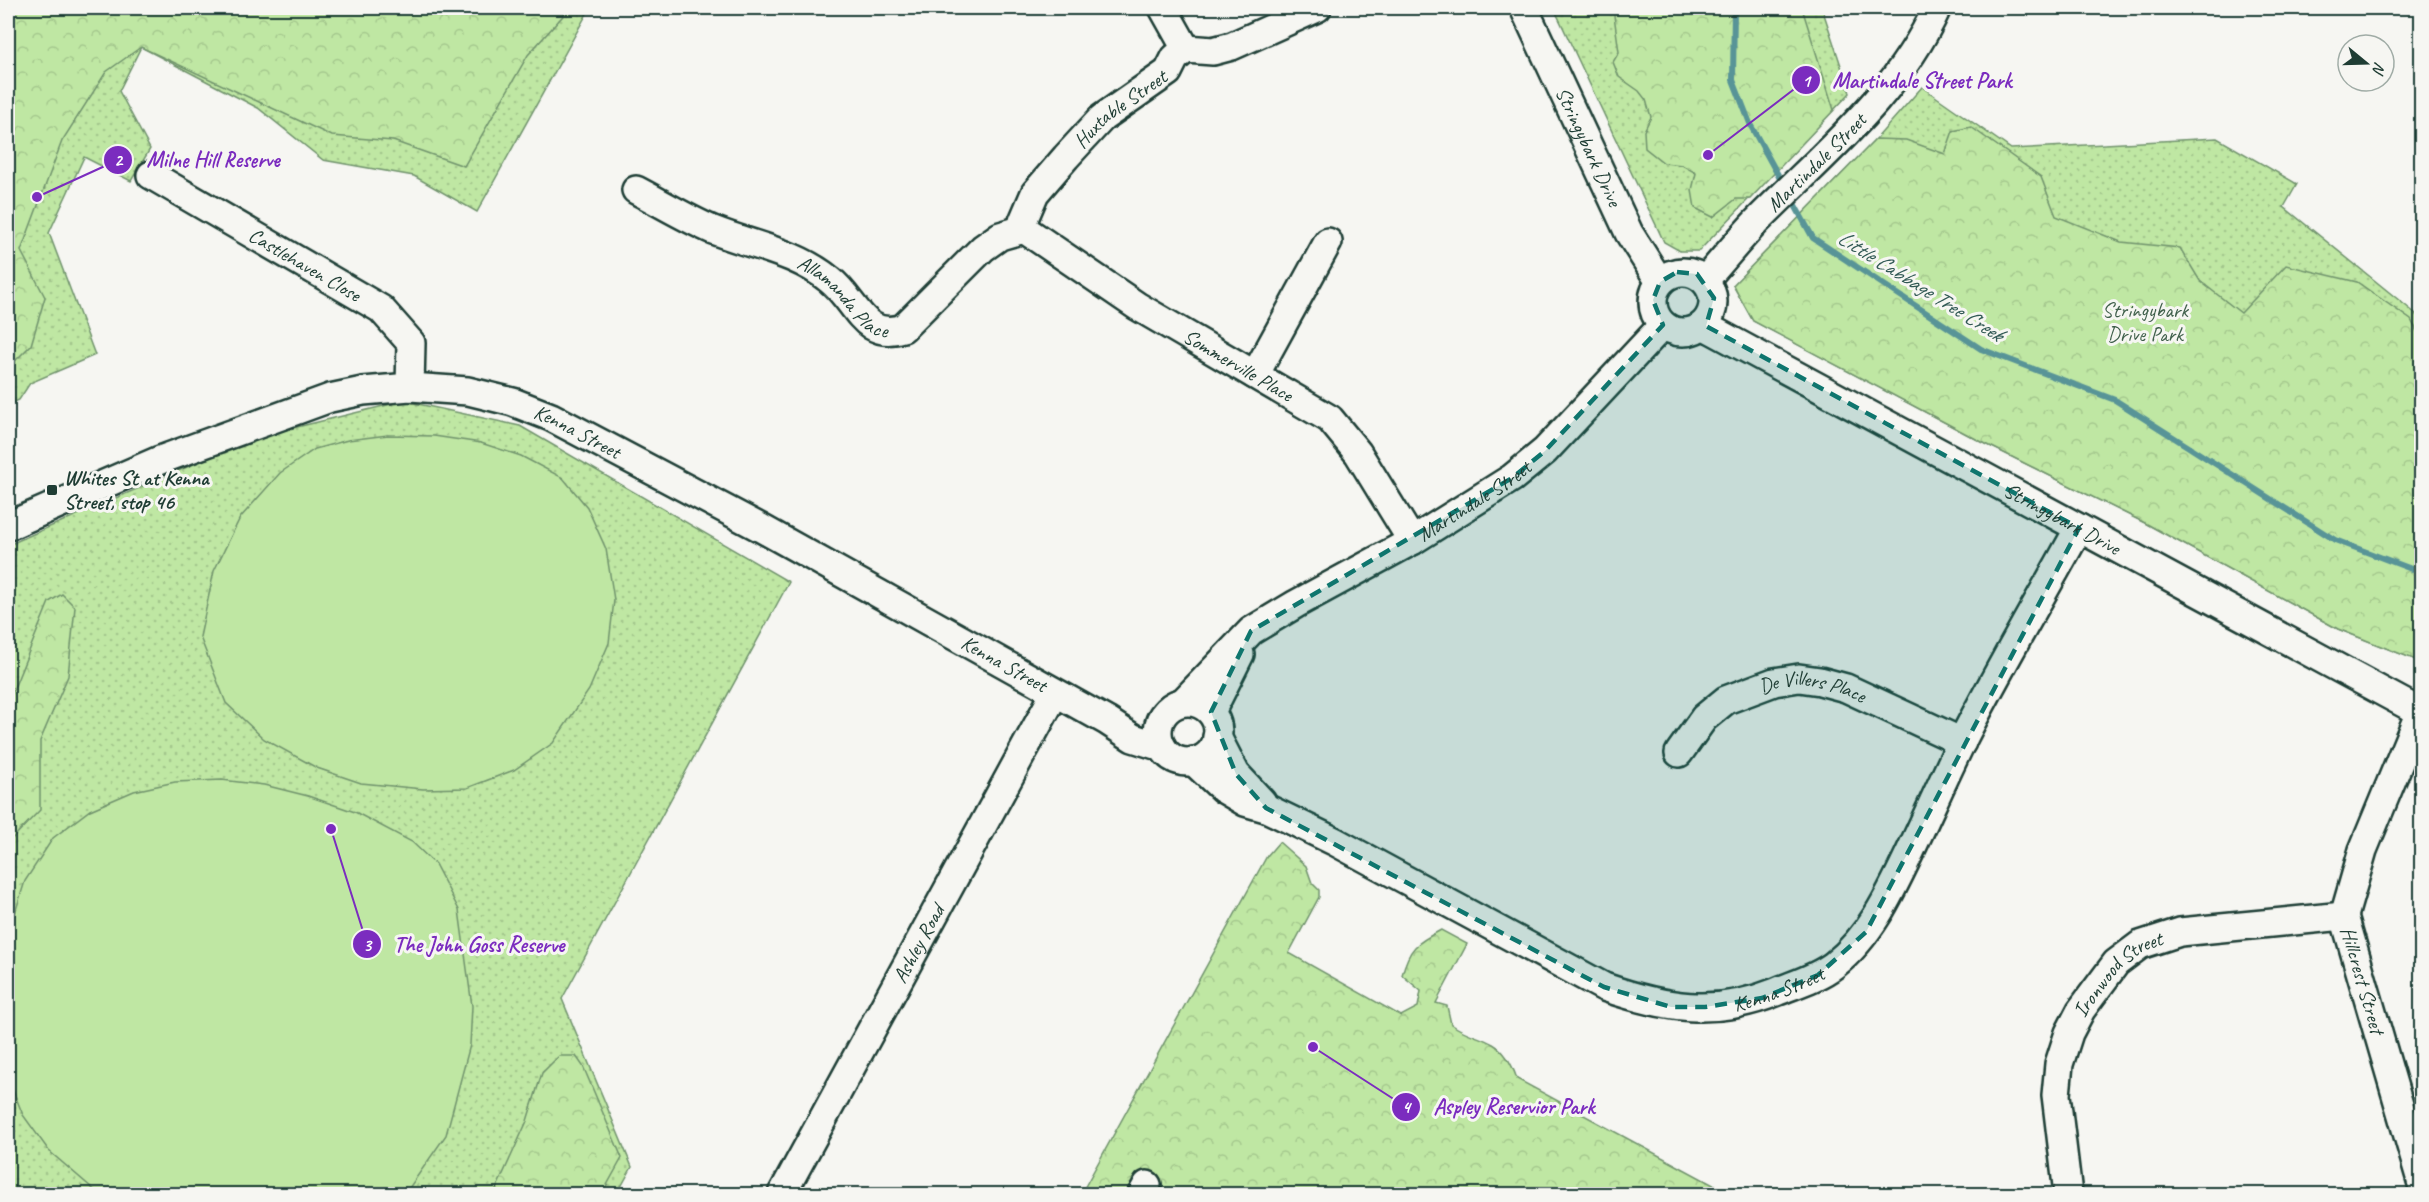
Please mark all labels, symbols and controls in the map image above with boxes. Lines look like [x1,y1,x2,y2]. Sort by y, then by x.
north arrow [2336,33,2396,93]
callout: Martindale Street Park [1791,60,2024,100]
text: N [2367,60,2390,78]
street label: Huxtable Street [1068,63,1174,153]
text: Martindale Street Park [1833,67,2013,95]
text: 1 [1802,70,1812,92]
street label: Stringybark Drive [1550,83,1629,212]
street label: Martindale Street [1761,106,1873,217]
callout: Milne Hill Reserve [103,140,292,180]
text: Milne Hill Reserve [146,146,281,174]
text: 2 [114,149,124,171]
street label: Castlehaven Close [244,222,367,308]
water label: Little Cabbage Tree Creek [1833,224,2012,350]
street label: Allamanda Place [793,249,890,344]
park label: Stringybark Drive Park [2102,297,2189,347]
street label: Sommerville Place [1179,323,1299,408]
street label: Kenna Street [530,399,627,466]
street label: Martindale Street [1413,453,1538,547]
place label: Whites St at Kenna Street, stop 46 [64,465,210,515]
street label: Stringybark Drive [1999,477,2127,562]
marker: Whites St at Kenna Street, stop 46 [45,483,59,497]
street label: Kenna Street [957,629,1054,699]
street label: De Villers Place [1755,664,1871,709]
street label: Ashley Road [887,897,952,987]
callout: The John Goss Reserve [352,924,577,964]
street label: Hillcrest Street [2335,924,2391,1040]
street label: Ironwood Street [2067,925,2167,1021]
text: The John Goss Reserve [394,931,566,959]
text: 3 [363,934,373,956]
street label: Kenna Street [1732,960,1831,1017]
callout: Aspley Reservior Park [1391,1087,1606,1127]
text: Aspley Reservior Park [1434,1093,1596,1121]
text: 4 [1402,1096,1412,1118]

